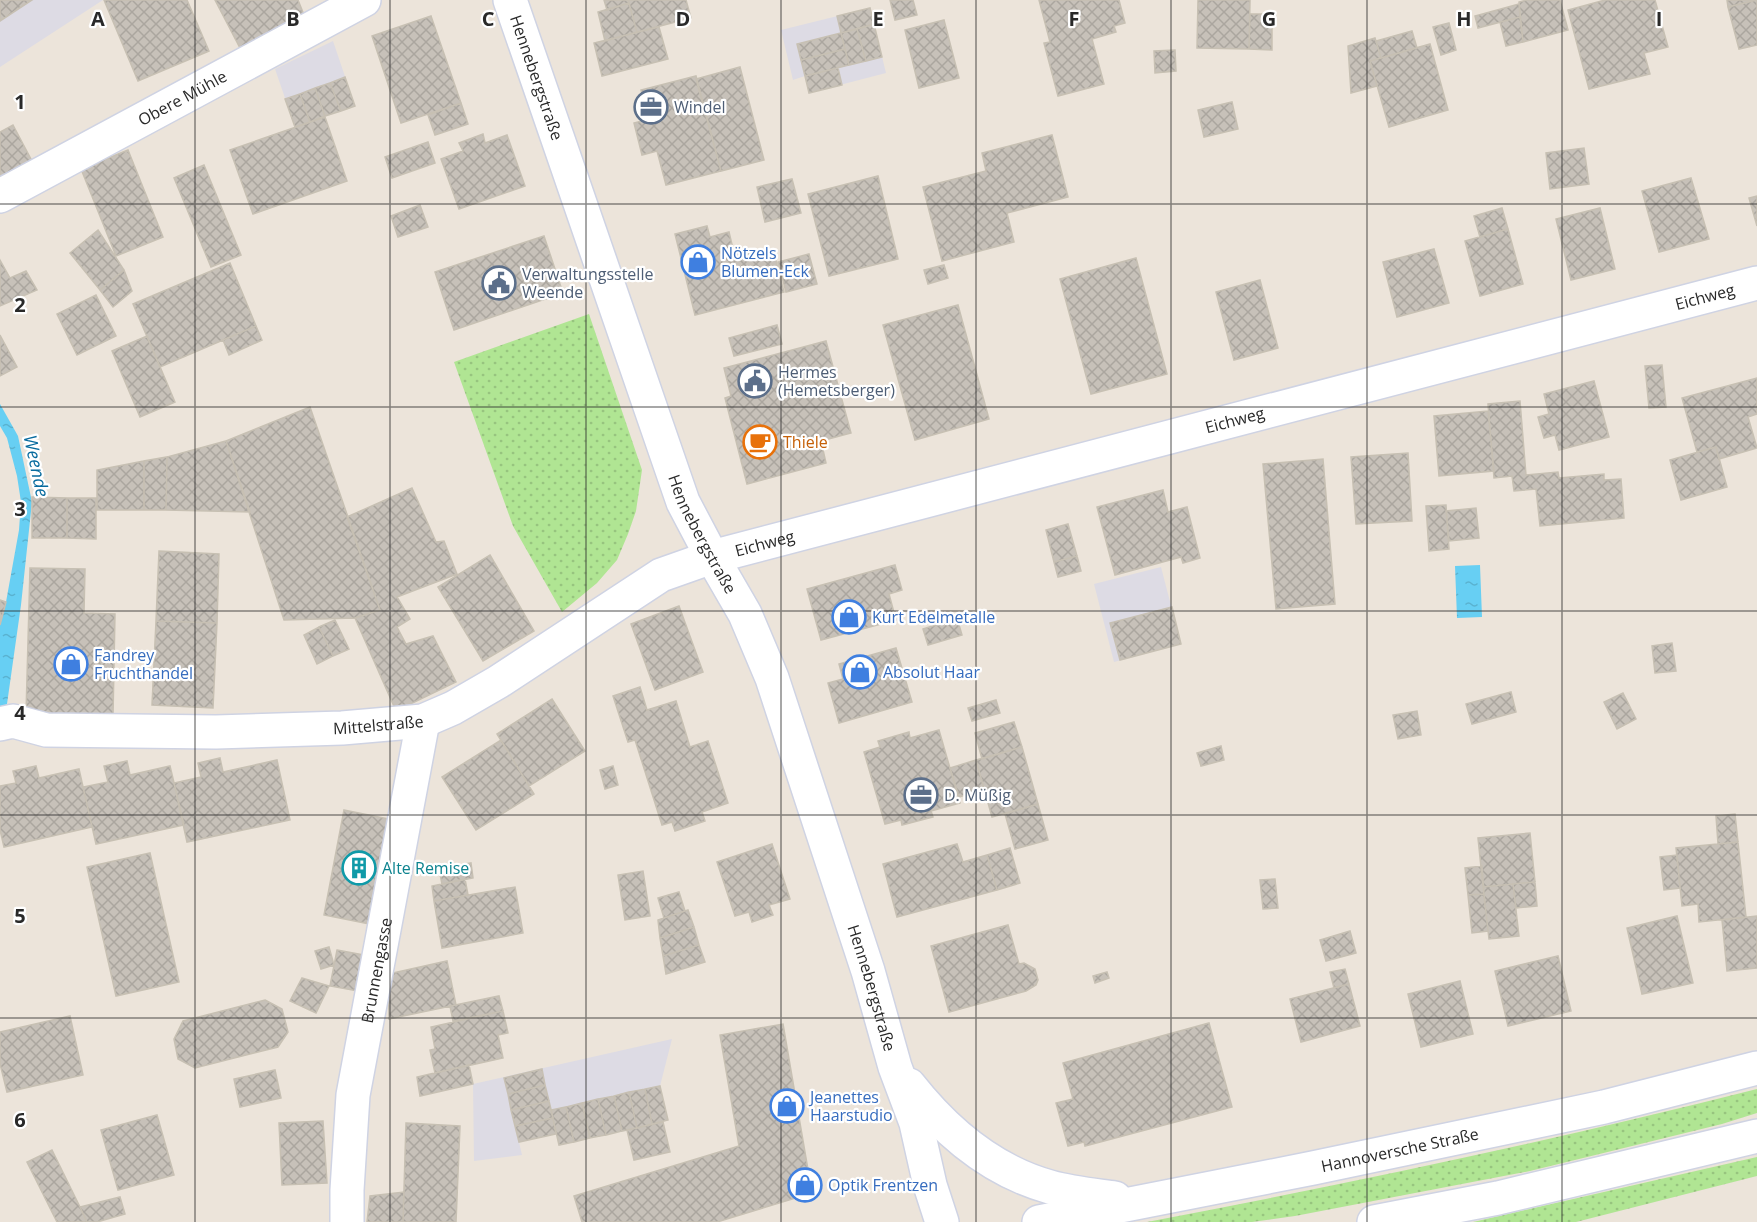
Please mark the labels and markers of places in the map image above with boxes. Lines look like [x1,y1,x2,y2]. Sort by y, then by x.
office icon: Windel [633,89,669,125]
place label: Windel [674,96,725,118]
place label: Nötzels Blumen-Eck [721,242,810,282]
shop icon: Nötzels Blumen-Eck [680,244,716,280]
place label: Verwaltungsstelle Weende [522,263,653,303]
public building icon: Verwaltungsstelle Weende [481,265,517,301]
place label: Hermes (Hemetsberger) [778,361,895,401]
public building icon: Hermes (Hemetsberger) [737,363,773,399]
cafe icon: Thiele [742,424,778,460]
place label: Thiele [783,431,828,453]
shop icon: Kurt Edelmetalle [831,599,867,635]
place label: Kurt Edelmetalle [872,606,995,628]
place label: Fandrey Fruchthandel [94,644,193,684]
shop icon: Fandrey Fruchthandel [53,646,89,682]
shop icon: Absolut Haar [842,654,878,690]
place label: Absolut Haar [883,661,980,683]
office icon: D. Müßig [903,777,939,813]
place label: D. Müßig [944,784,1011,806]
building icon: Alte Remise [341,850,377,886]
place label: Alte Remise [382,857,469,879]
place label: Jeanettes Haarstudio [808,1086,893,1126]
shop icon: Jeanettes Haarstudio [769,1088,805,1124]
shop icon: Optik Frentzen [787,1167,823,1203]
place label: Optik Frentzen [828,1174,938,1196]

